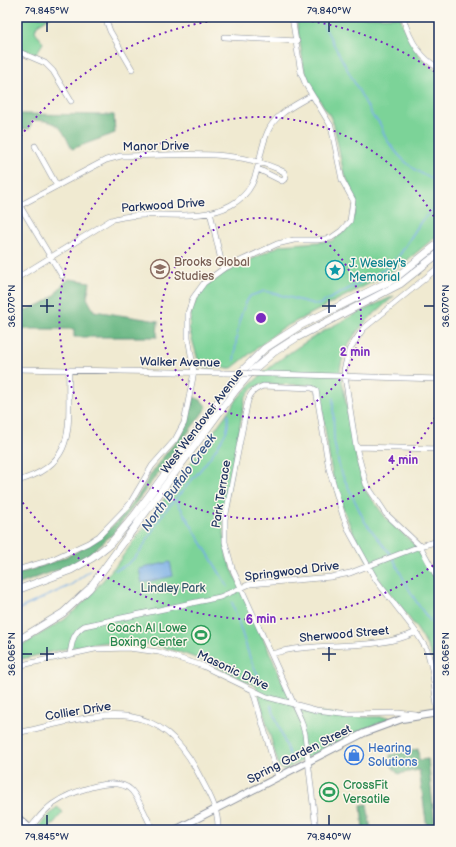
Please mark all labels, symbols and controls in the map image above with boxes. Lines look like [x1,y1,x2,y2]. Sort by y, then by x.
text: 79.845°W [25,5,69,17]
text: 79.840°W [307,5,351,17]
street label: Manor Drive [123,138,189,155]
street label: Parkwood Drive [121,195,205,216]
place label: Brooks Global Studies [174,255,250,284]
place label: J. Wesley's Memorial [349,256,406,285]
school or university icon: Brooks Global Studies [149,258,171,280]
place icon: J. Wesley's Memorial [324,259,346,281]
text: 36.070°N [6,284,18,328]
text: 36.070°N [440,284,452,328]
centre of rings [254,311,268,325]
text: 2 min [340,345,370,360]
street label: Walker Avenue [140,354,220,371]
street label: West Wendover Avenue [158,366,247,477]
water label: North Buffalo Creek [138,430,220,535]
text: 4 min [388,453,418,468]
street label: Park Terrace [209,459,234,529]
street label: Springwood Drive [244,558,340,585]
park label: Lindley Park [141,581,206,596]
text: 6 min [246,612,276,627]
place label: Coach Al Lowe Boxing Center [107,621,188,650]
street label: Sherwood Street [299,623,390,646]
sports icon: Coach Al Lowe Boxing Center [190,624,212,646]
text: 36.065°N [6,632,18,676]
text: 36.065°N [440,632,452,676]
street label: Masonic Drive [195,647,271,694]
street label: Collier Drive [44,699,112,724]
street label: Spring Garden Street [245,722,354,787]
place label: Hearing Solutions [368,741,418,770]
shop icon: Hearing Solutions [343,744,365,766]
place label: CrossFit Versatile [343,778,390,807]
sports icon: CrossFit Versatile [318,781,340,803]
text: 79.845°W [25,831,69,843]
text: 79.840°W [307,831,351,843]

